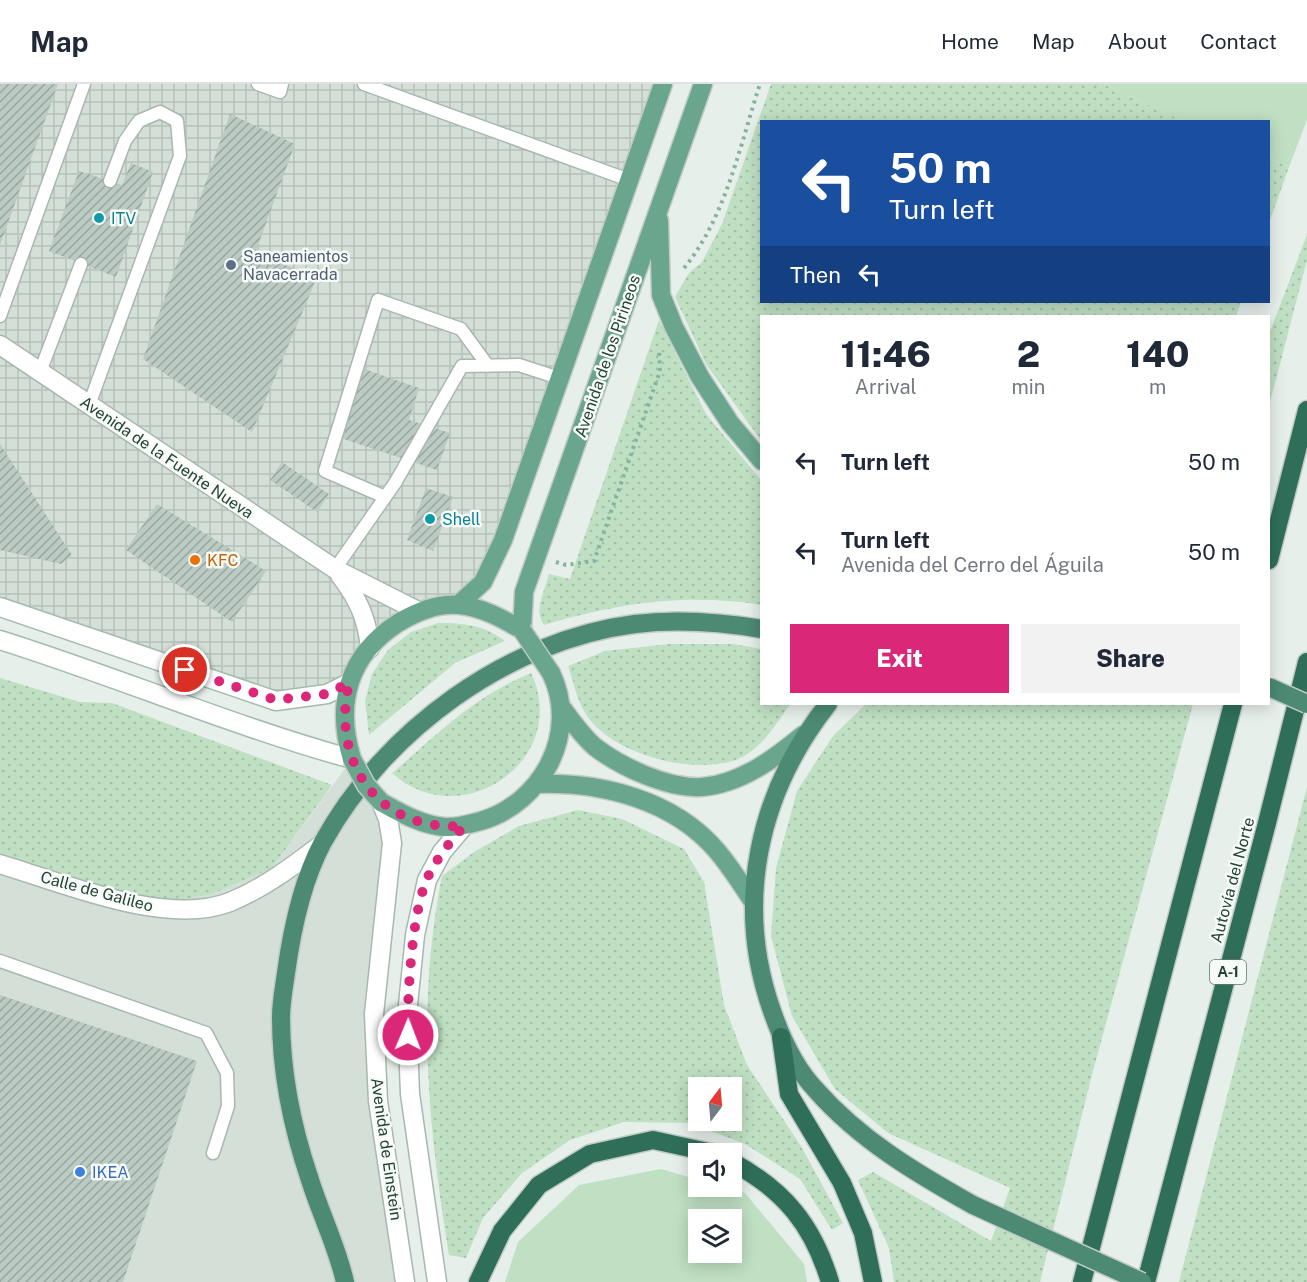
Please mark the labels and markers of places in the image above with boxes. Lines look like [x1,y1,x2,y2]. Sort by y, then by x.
place label: ITV [111,209,137,228]
marker: ITV [92,211,106,225]
place label: Saneamientos Navacerrada [243,247,348,284]
marker: Saneamientos Navacerrada [224,258,238,272]
place label: Shell [442,510,481,529]
marker: Shell [423,512,437,526]
place label: KFC [207,551,238,570]
marker: KFC [188,553,202,567]
pin [159,644,210,695]
place label: IKEA [92,1163,129,1182]
marker: IKEA [73,1165,87,1179]

